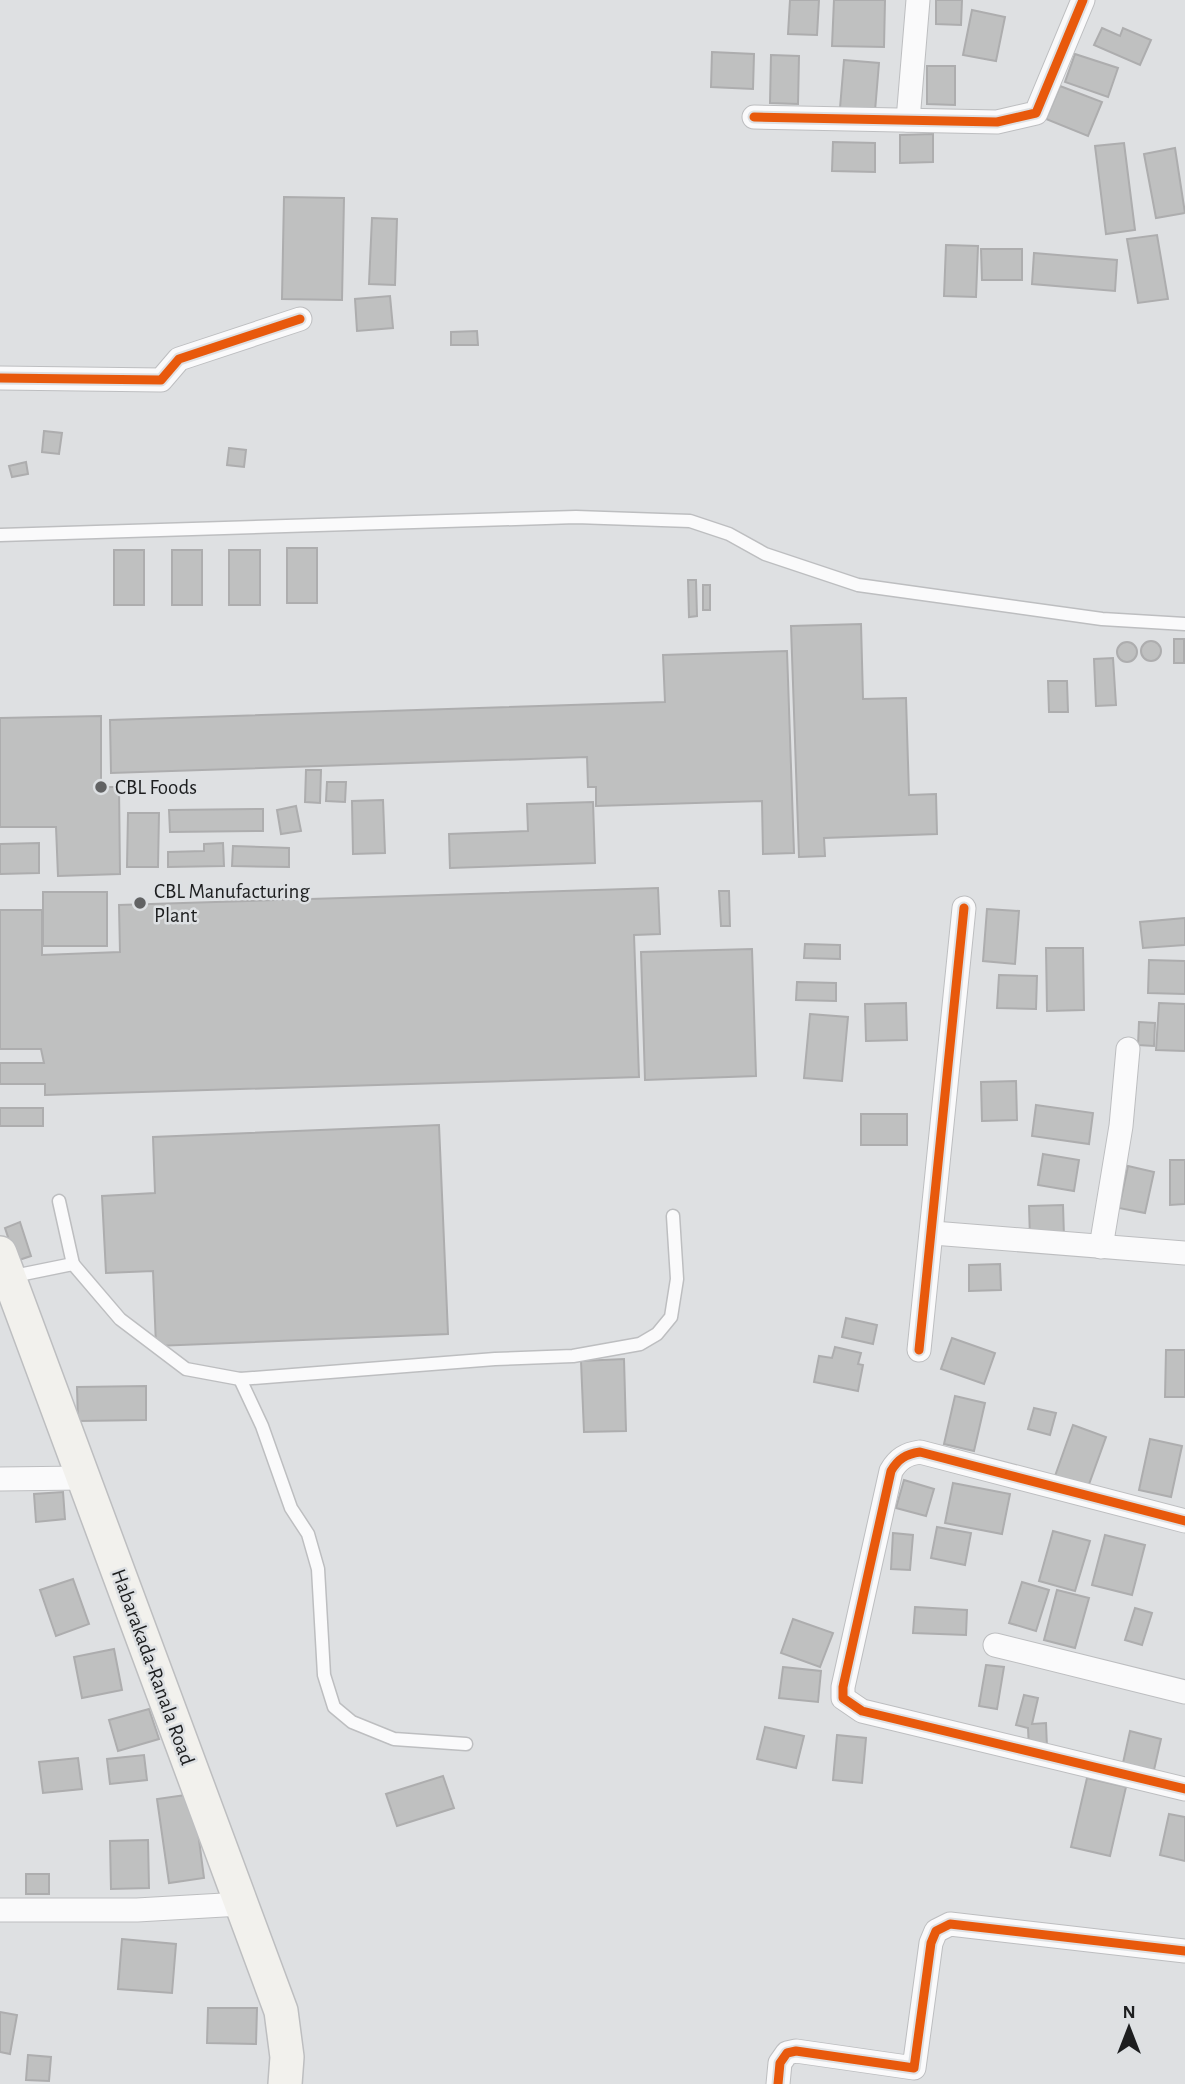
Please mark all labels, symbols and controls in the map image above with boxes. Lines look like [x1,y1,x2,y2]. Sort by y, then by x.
place label: CBL Foods [115,777,197,798]
marker: CBL Foods [93,779,109,795]
place label: CBL Manufacturing Plant [154,881,310,926]
marker: CBL Manufacturing Plant [132,895,148,911]
street label: Habarakada-Ranala Road [108,1566,198,1768]
north arrow [1094,1993,1164,2063]
text: N [1122,2003,1136,2022]

